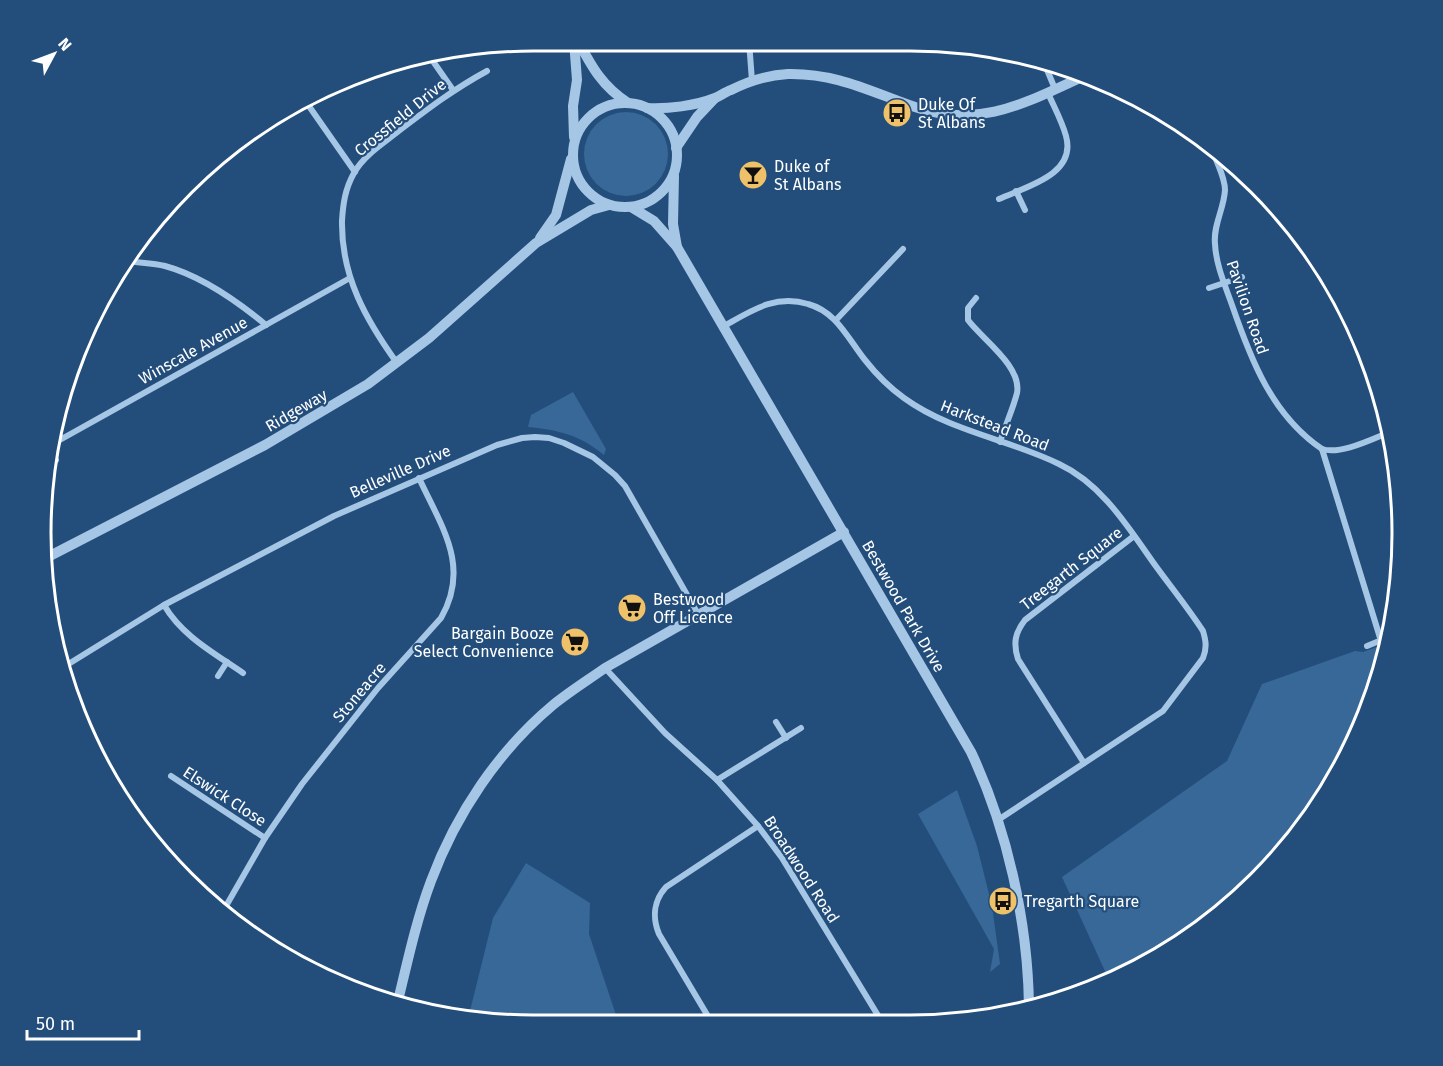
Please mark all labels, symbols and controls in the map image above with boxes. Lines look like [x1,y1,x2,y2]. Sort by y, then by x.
north arrow [24,24,84,84]
text: N [54,34,76,55]
street label: Crossfield Drive [351,75,450,160]
place label: Duke Of St Albans [918,95,986,132]
bus stop icon: Duke Of St Albans [881,97,913,129]
place label: Duke of St Albans [774,157,842,194]
bar icon: Duke of St Albans [737,159,769,191]
street label: Pavilion Road [1223,258,1273,357]
street label: Winscale Avenue [136,313,251,388]
street label: Ridgeway [262,385,331,436]
street label: Harkstead Road [938,396,1052,455]
street label: Belleville Drive [347,441,454,502]
street label: Treegarth Square [1017,523,1126,614]
street label: Bestwood Park Drive [858,537,949,675]
place label: Bestwood Off Licence [653,590,733,627]
supermarket icon: Bestwood Off Licence [616,592,648,624]
place label: Bargain Booze Select Convenience [414,624,554,661]
supermarket icon: Bargain Booze Select Convenience [559,626,591,658]
street label: Stoneacre [329,659,390,726]
street label: Elswick Close [180,762,270,830]
street label: Broadwood Road [760,812,843,926]
bus stop icon: Tregarth Square [987,885,1019,917]
place label: Tregarth Square [1024,892,1139,911]
scale bar [27,1003,140,1041]
text: 50 m [36,1013,75,1035]

